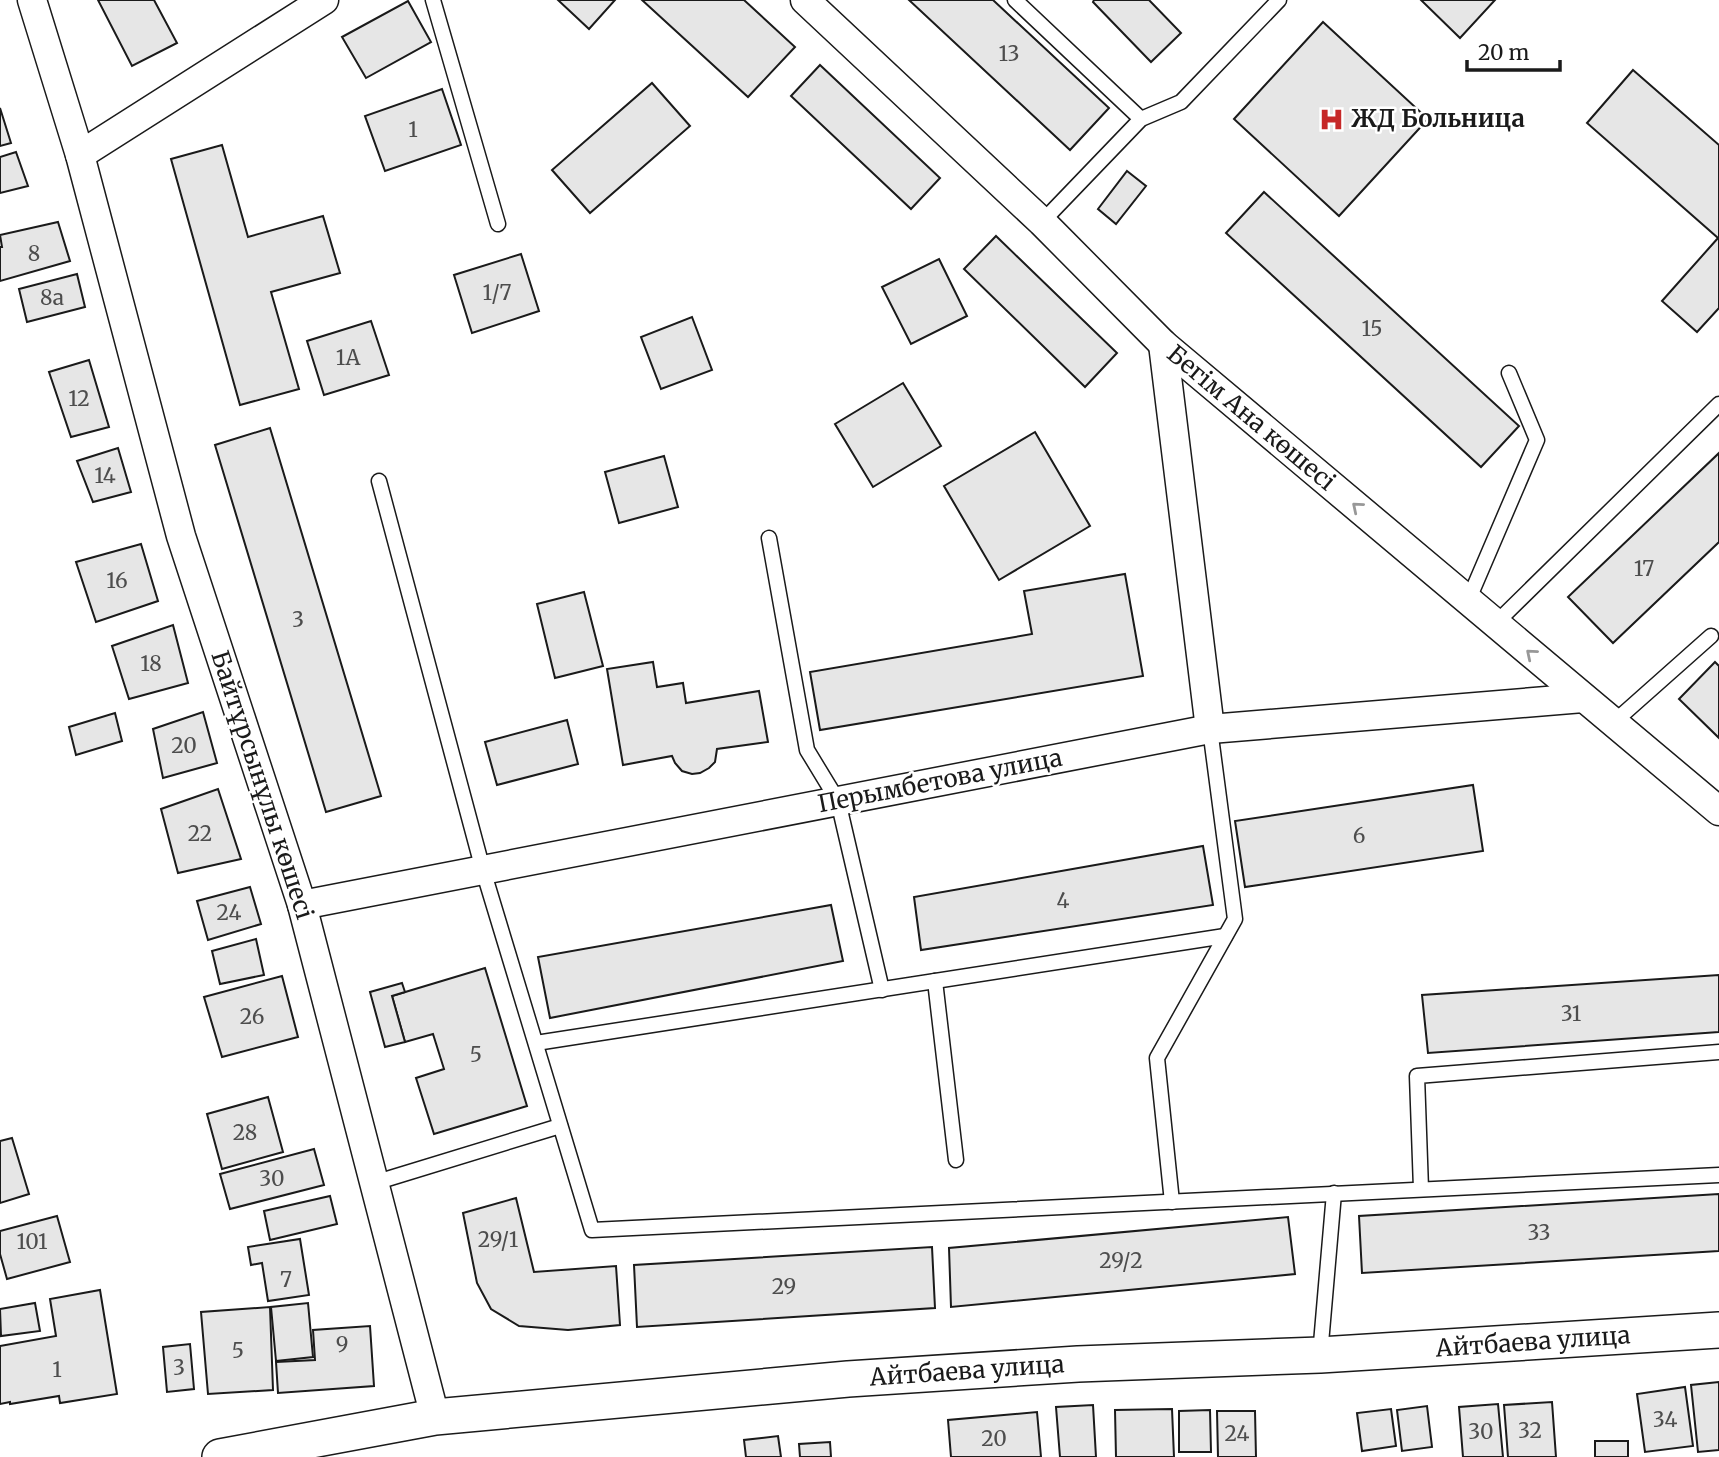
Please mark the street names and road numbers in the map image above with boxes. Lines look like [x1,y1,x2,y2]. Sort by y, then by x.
street label: Бегім Ана көшесі [1161,338,1342,497]
street label: Байтұрсынұлы көшесі [204,647,321,923]
street label: Перымбетова улица [815,742,1065,819]
street label: Айтбаева улица [1434,1319,1631,1364]
street label: Айтбаева улица [868,1348,1065,1393]

